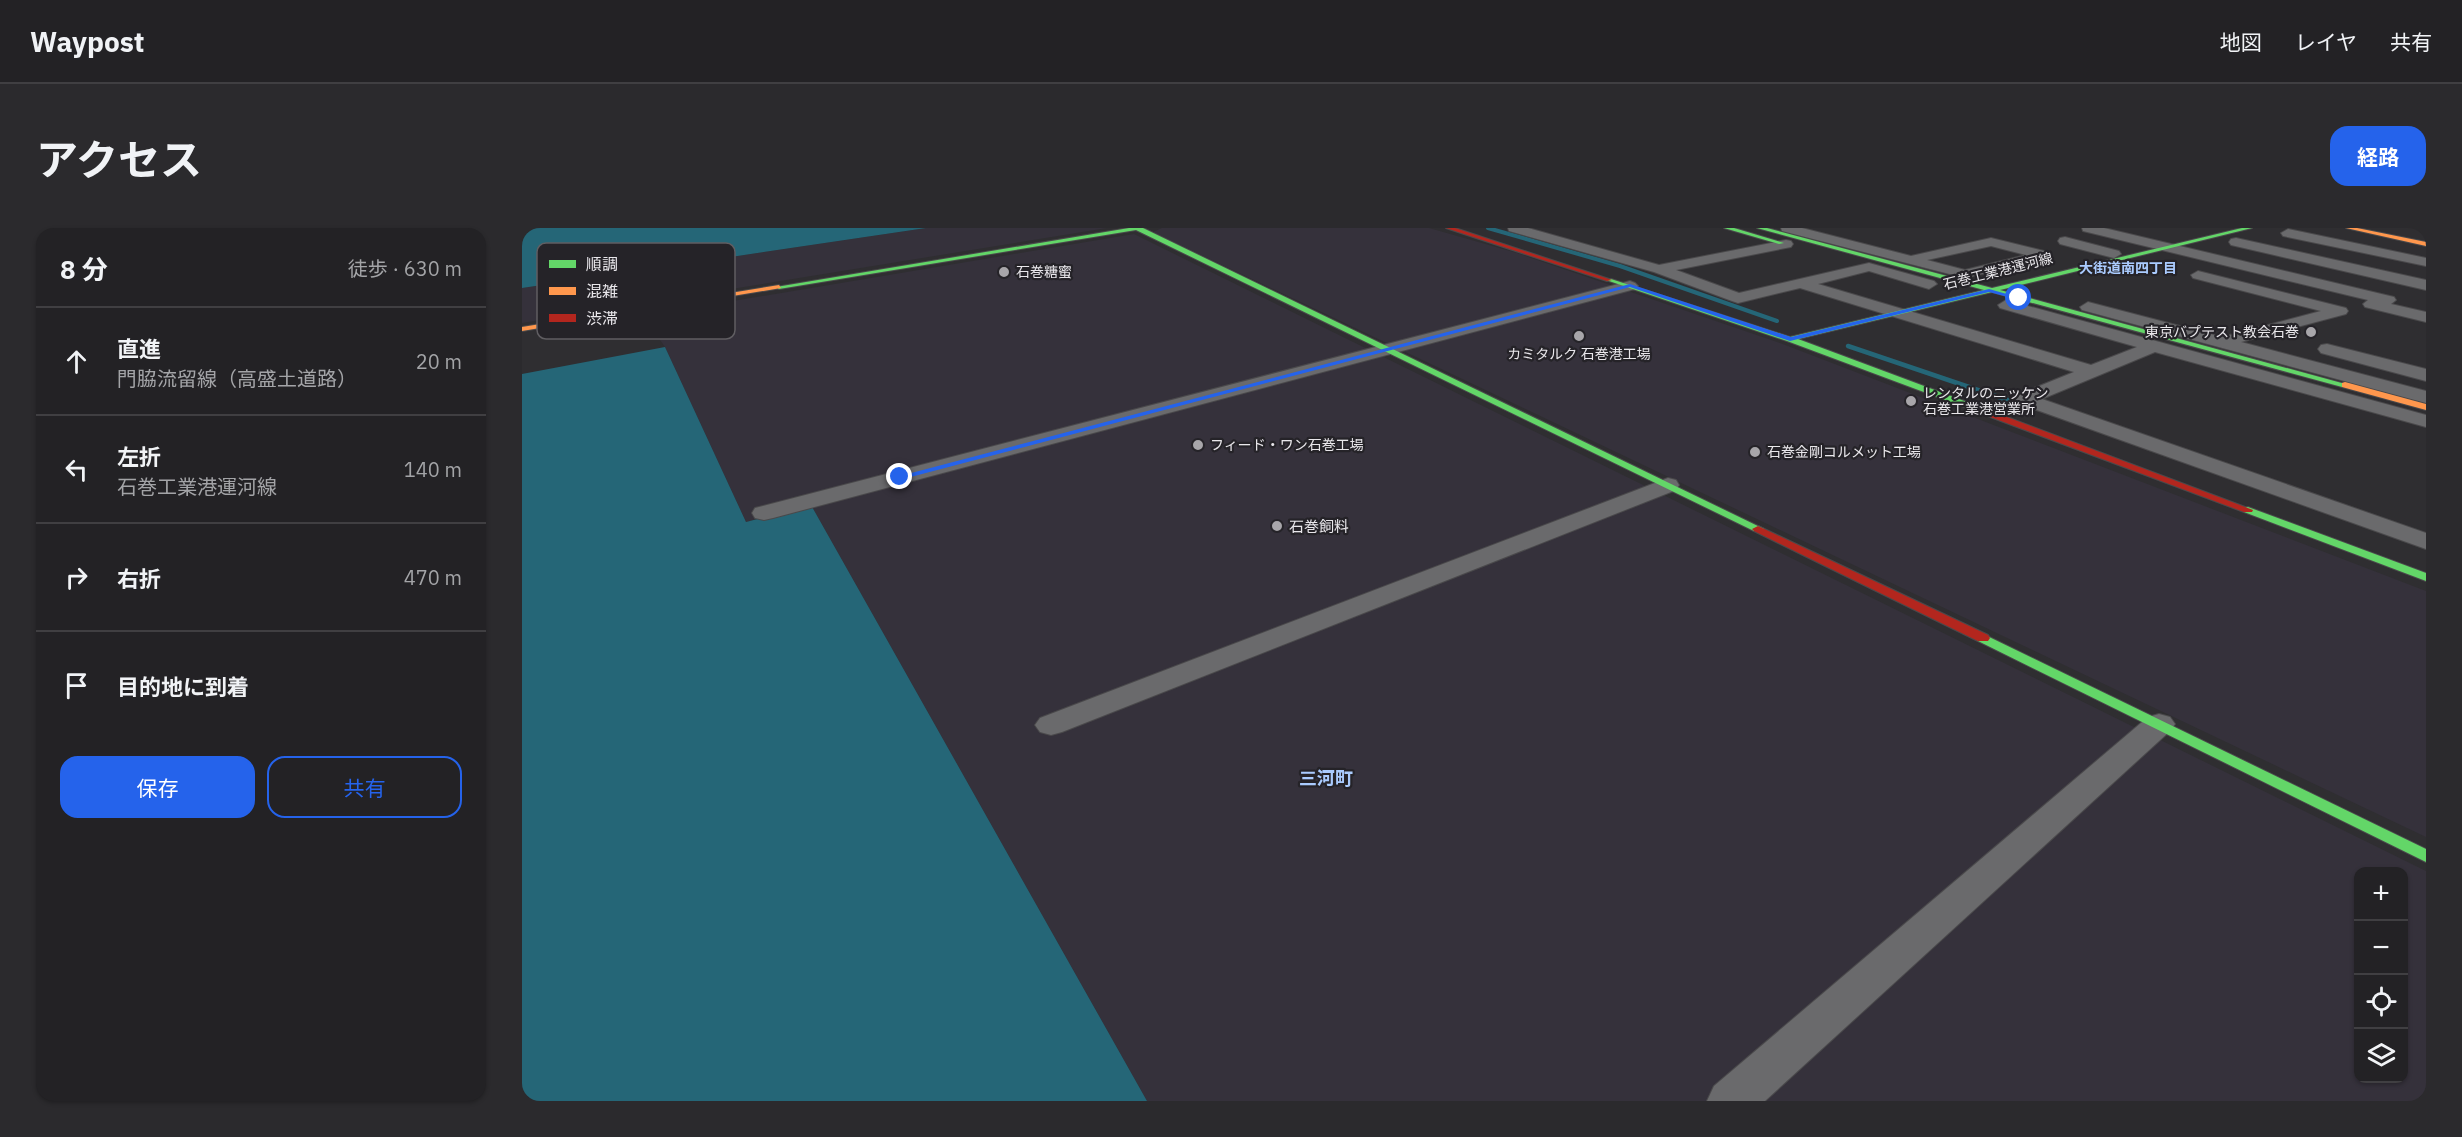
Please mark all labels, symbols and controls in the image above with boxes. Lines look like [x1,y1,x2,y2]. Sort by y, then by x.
text: Waypost [30,23,144,60]
text: 地図 [2220,28,2262,56]
text: レイヤ [2295,28,2357,56]
text: 共有 [2390,28,2432,56]
button: 経路 [2330,126,2426,186]
text: アクセス [36,132,202,187]
legend [537,243,735,339]
street label: 石巻工業港運河線 [1941,249,2055,293]
text: 8 分 [60,252,108,286]
text: 順調 [586,254,618,274]
text: 徒歩 · 630 m [348,255,462,282]
district label: 大街道南四丁目 [2079,259,2177,277]
place label: 石巻糖蜜 [1016,263,1072,281]
marker: 石巻糖蜜 [997,265,1011,279]
text: 混雑 [586,281,618,301]
route start [2005,284,2031,310]
text: 渋滞 [586,308,618,328]
place label: 東京バプテスト教会石巻 [2145,323,2299,341]
marker: 東京バプテスト教会石巻 [2304,325,2318,339]
marker: カミタルク 石巻港工場 [1572,329,1586,343]
text: 直進 [117,334,161,363]
icon: ahead [60,345,93,378]
place label: カミタルク 石巻港工場 [1507,345,1651,363]
text: 20 m [416,348,462,375]
text: 門脇流留線（高盛土道路） [117,365,357,392]
place label: レンタルのニッケン 石巻工業港営業所 [1923,384,2049,418]
marker: レンタルのニッケン 石巻工業港営業所 [1904,394,1918,408]
place label: フィード・ワン石巻工場 [1210,436,1364,454]
marker: フィード・ワン石巻工場 [1191,438,1205,452]
text: 左折 [117,442,161,471]
place label: 石巻金剛コルメット工場 [1767,443,1921,461]
marker: 石巻金剛コルメット工場 [1748,445,1762,459]
icon: left [60,453,93,486]
text: 140 m [404,456,462,483]
route end [886,463,912,489]
text: 石巻工業港運河線 [117,473,277,500]
place label: 石巻飼料 [1289,517,1349,536]
marker: 石巻飼料 [1270,519,1284,533]
icon: right [60,561,93,594]
text: 右折 [117,564,161,593]
text: 470 m [404,564,462,591]
icon: arrive [60,669,93,702]
text: 目的地に到着 [117,672,249,701]
button: 保存 [60,756,255,818]
button: 共有 [267,756,462,818]
district label: 三河町 [1299,767,1353,790]
map controls [2354,867,2408,1083]
button: + [2354,867,2408,921]
button: − [2354,921,2408,975]
button: locate [2354,975,2408,1029]
button: layers [2354,1029,2408,1083]

